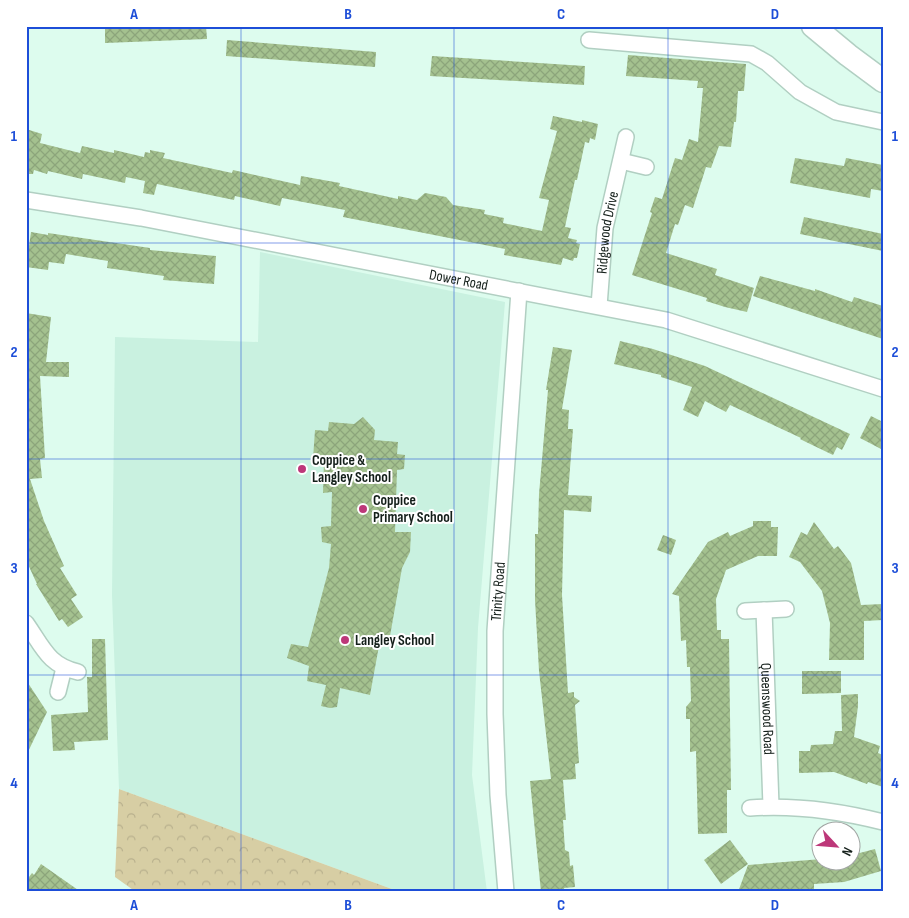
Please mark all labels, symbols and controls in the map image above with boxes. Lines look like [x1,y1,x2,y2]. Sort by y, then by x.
text: A [129,5,138,24]
text: B [344,5,352,24]
text: C [557,5,565,24]
text: D [771,5,779,24]
text: 1 [11,127,18,146]
text: 1 [892,127,899,146]
street label: Ridgewood Drive [592,189,623,275]
street label: Dower Road [427,265,490,295]
text: 2 [10,343,18,362]
text: 2 [891,343,899,362]
place label: Coppice & Langley School [312,451,391,487]
marker: Coppice & Langley School [296,463,308,475]
place label: Coppice Primary School [373,491,453,527]
marker: Coppice Primary School [357,503,369,515]
text: 3 [10,559,18,578]
text: 3 [891,559,899,578]
street label: Trinity Road [487,561,510,622]
place label: Langley School [355,631,434,650]
marker: Langley School [339,634,351,646]
street label: Queenswood Road [756,663,778,755]
text: 4 [10,774,18,793]
text: 4 [891,774,899,793]
north arrow [812,820,862,870]
text: N [838,844,857,859]
text: A [129,896,138,915]
text: B [344,896,352,915]
text: C [557,896,565,915]
text: D [771,896,779,915]

